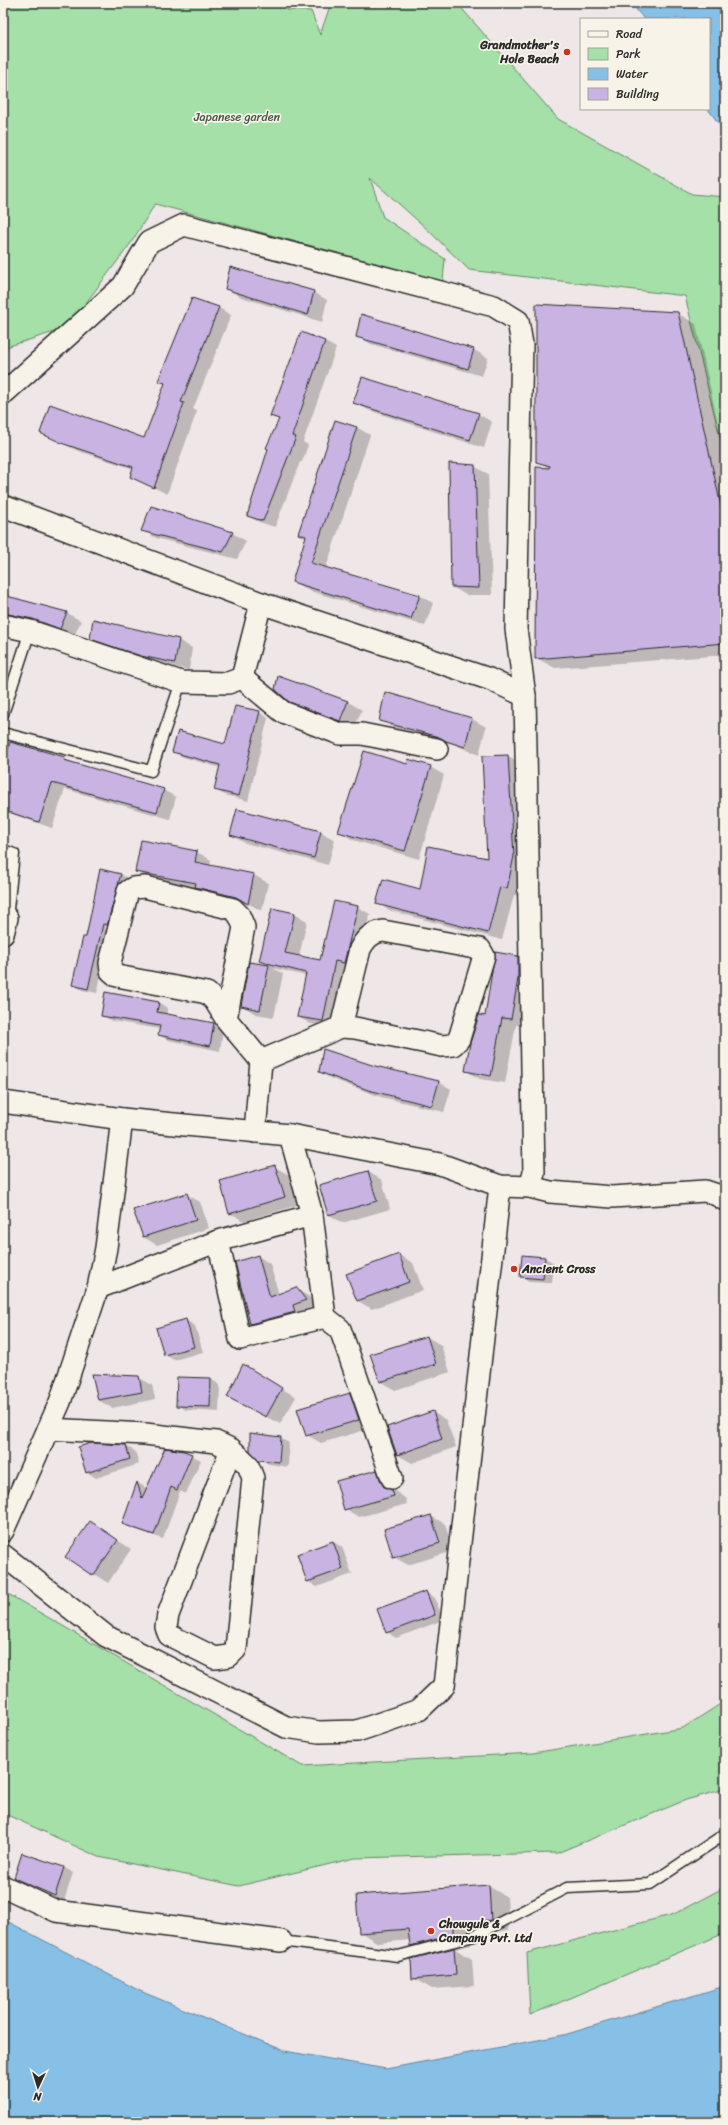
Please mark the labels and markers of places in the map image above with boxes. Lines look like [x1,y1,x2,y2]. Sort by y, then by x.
place label: Grandmother's Hole Beach [479,34,560,70]
marker: Grandmother's Hole Beach [562,47,572,57]
place label: Ancient Cross [521,1258,596,1280]
marker: Ancient Cross [509,1264,519,1274]
place label: Chowgule & Company Pvt. Ltd [438,1913,533,1949]
marker: Chowgule & Company Pvt. Ltd [426,1926,436,1936]

